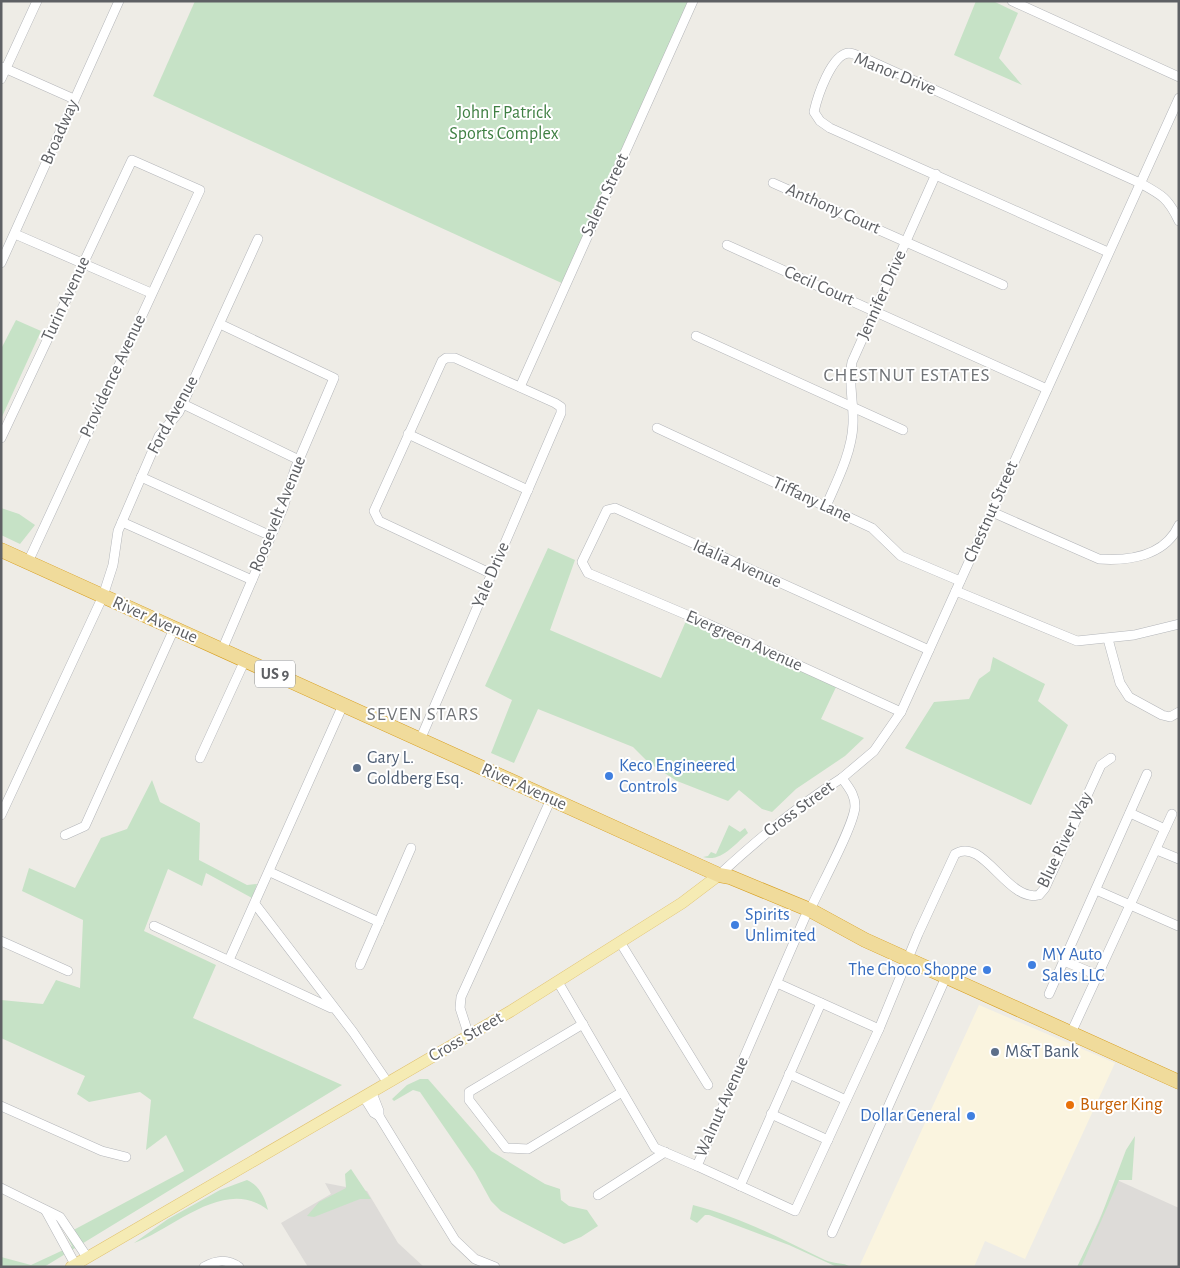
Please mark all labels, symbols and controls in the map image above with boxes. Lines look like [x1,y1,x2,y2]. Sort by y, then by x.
street label: Manor Drive [852,49,938,99]
street label: Broadway [38,96,82,167]
park label: John F Patrick Sports Complex [449,104,559,143]
street label: Salem Street [578,151,632,239]
street label: Anthony Court [783,180,883,238]
street label: Jennifer Drive [854,248,910,342]
street label: Turin Avenue [39,254,93,344]
street label: Cecil Court [781,263,857,309]
street label: Providence Avenue [77,312,149,440]
district label: CHESTNUT ESTATES [824,366,990,385]
street label: Ford Avenue [144,373,202,457]
street label: Roosevelt Avenue [247,453,309,575]
street label: Chestnut Street [961,458,1021,565]
street label: Tiffany Lane [770,474,854,526]
street label: Idalia Avenue [690,537,784,591]
street label: Yale Drive [469,539,513,611]
street label: River Avenue [110,593,200,647]
street label: Evergreen Avenue [683,607,805,675]
road number: US 9 [255,661,295,688]
district label: SEVEN STARS [367,705,479,724]
place label: Gary L. Goldberg Esq. [367,749,464,788]
place label: Keco Engineered Controls [619,757,736,796]
street label: River Avenue [479,760,569,814]
marker: Gary L. Goldberg Esq. [351,762,363,774]
marker: Keco Engineered Controls [603,770,615,782]
street label: Cross Street [760,777,838,840]
street label: Blue River Way [1034,789,1096,891]
place label: Spirits Unlimited [745,906,816,945]
marker: Spirits Unlimited [729,919,741,931]
place label: MY Auto Sales LLC [1042,946,1105,985]
marker: MY Auto Sales LLC [1026,959,1038,971]
place label: The Choco Shoppe [848,961,977,979]
marker: The Choco Shoppe [981,964,993,976]
street label: Cross Street [426,1009,506,1065]
place label: M&T Bank [1005,1043,1080,1061]
marker: M&T Bank [989,1046,1001,1058]
street label: Walnut Avenue [692,1054,752,1160]
place label: Burger King [1080,1096,1163,1114]
marker: Burger King [1064,1099,1076,1111]
place label: Dollar General [860,1107,961,1125]
marker: Dollar General [965,1110,977,1122]

